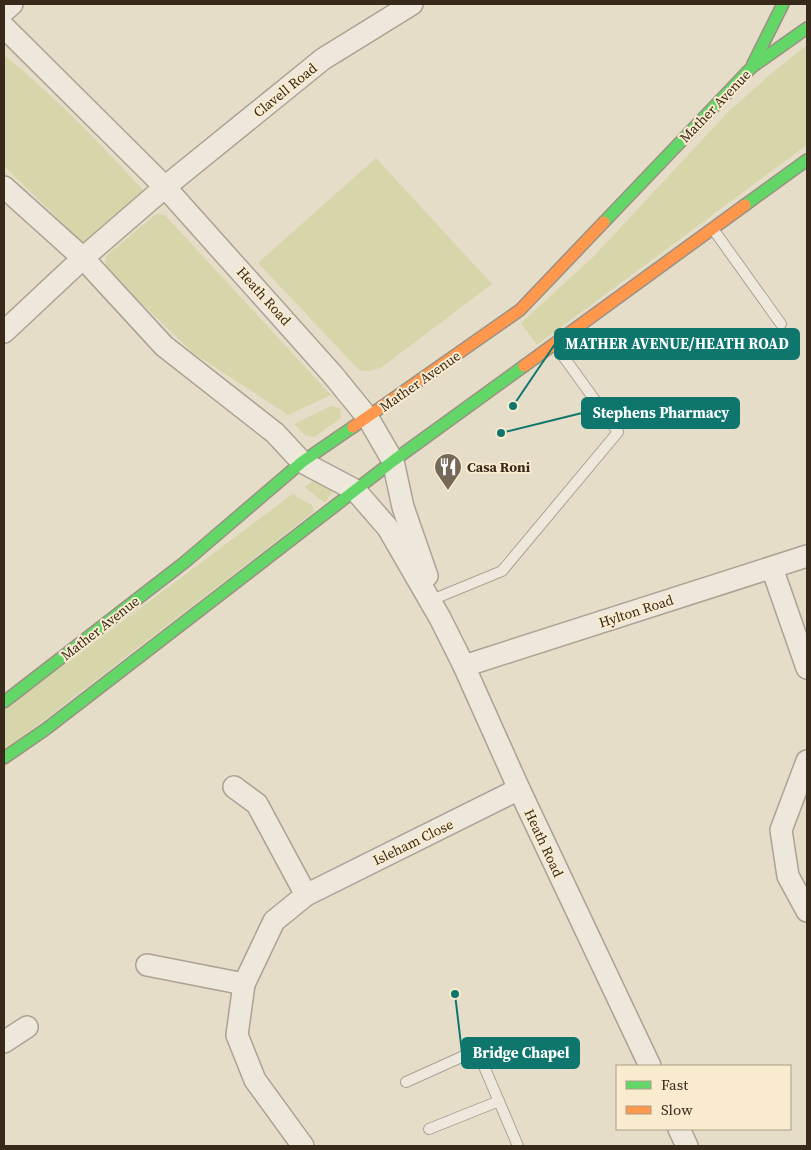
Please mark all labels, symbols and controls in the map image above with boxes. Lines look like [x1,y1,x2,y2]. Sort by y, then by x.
street label: Clavell Road [249,58,321,122]
street label: Mather Avenue [675,65,755,147]
street label: Heath Road [232,262,296,330]
callout: MATHER AVENUE/HEATH ROAD [555,329,799,359]
text: MATHER AVENUE/HEATH ROAD [565,333,789,354]
street label: Mather Avenue [375,346,465,416]
callout: Stephens Pharmacy [582,398,739,428]
text: Stephens Pharmacy [593,402,729,423]
restaurant icon: Casa Roni [433,452,463,491]
place label: Casa Roni [467,457,531,477]
street label: Hylton Road [596,590,676,632]
street label: Mather Avenue [57,591,143,665]
street label: Heath Road [520,806,568,880]
street label: Isleham Close [369,814,457,870]
callout: Bridge Chapel [462,1038,579,1068]
text: Bridge Chapel [473,1042,570,1063]
legend [616,1065,791,1130]
text: Fast [661,1074,688,1095]
text: Slow [661,1099,693,1120]

